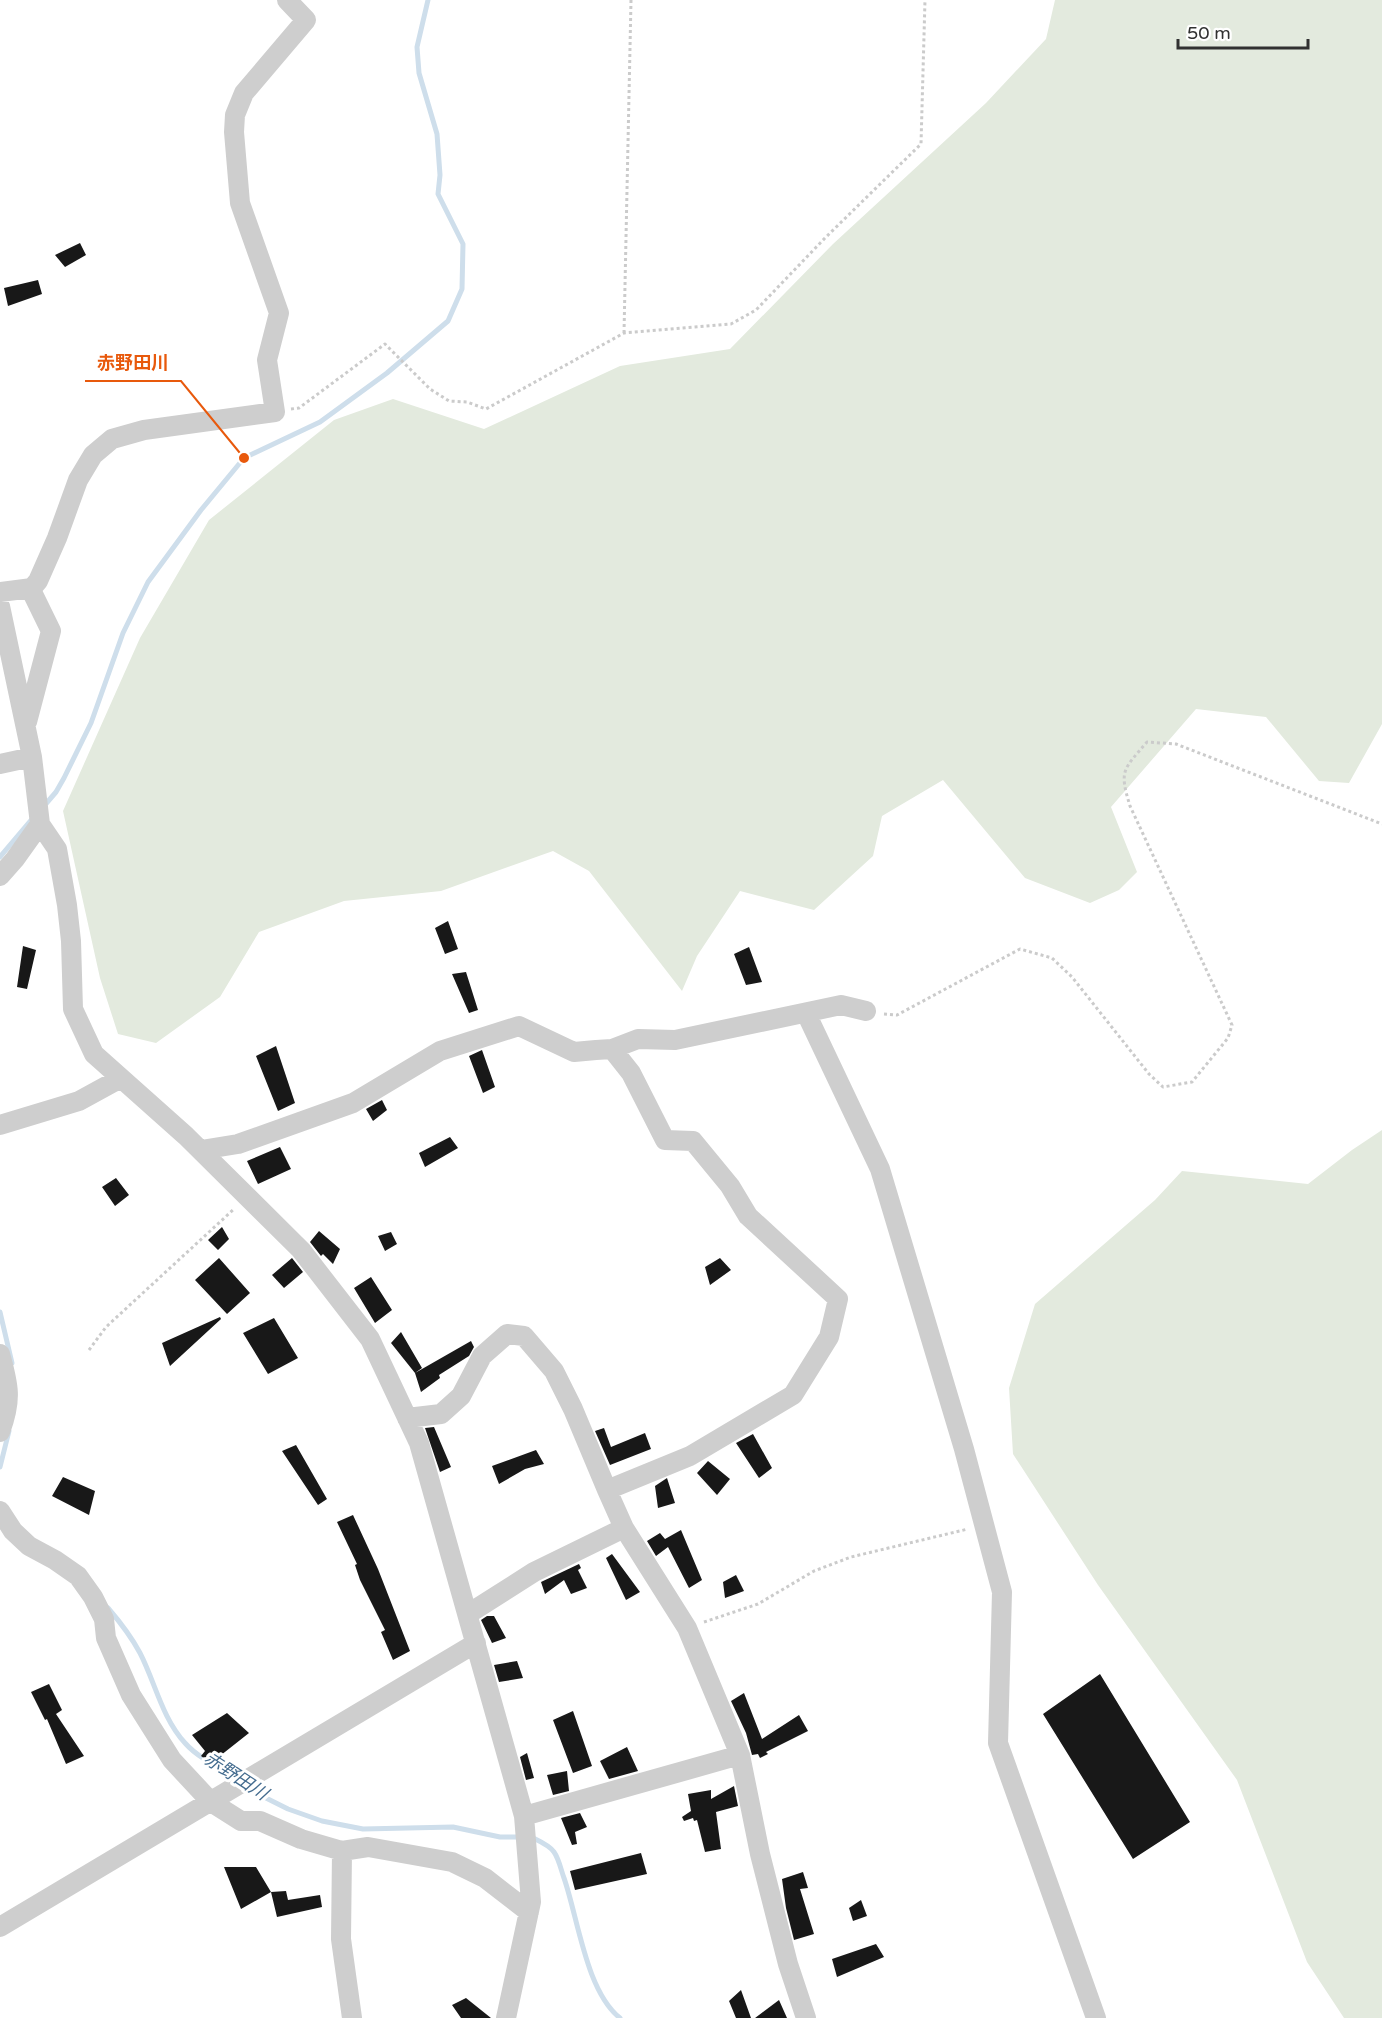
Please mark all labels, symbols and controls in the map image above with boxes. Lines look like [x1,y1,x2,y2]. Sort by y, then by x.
scale bar [1178,12,1308,50]
text: 50 m [1187,22,1231,44]
callout: 赤野田川 [85,345,181,381]
text: 赤野田川 [97,352,169,374]
water label: 赤野田川 [200,1747,274,1806]

